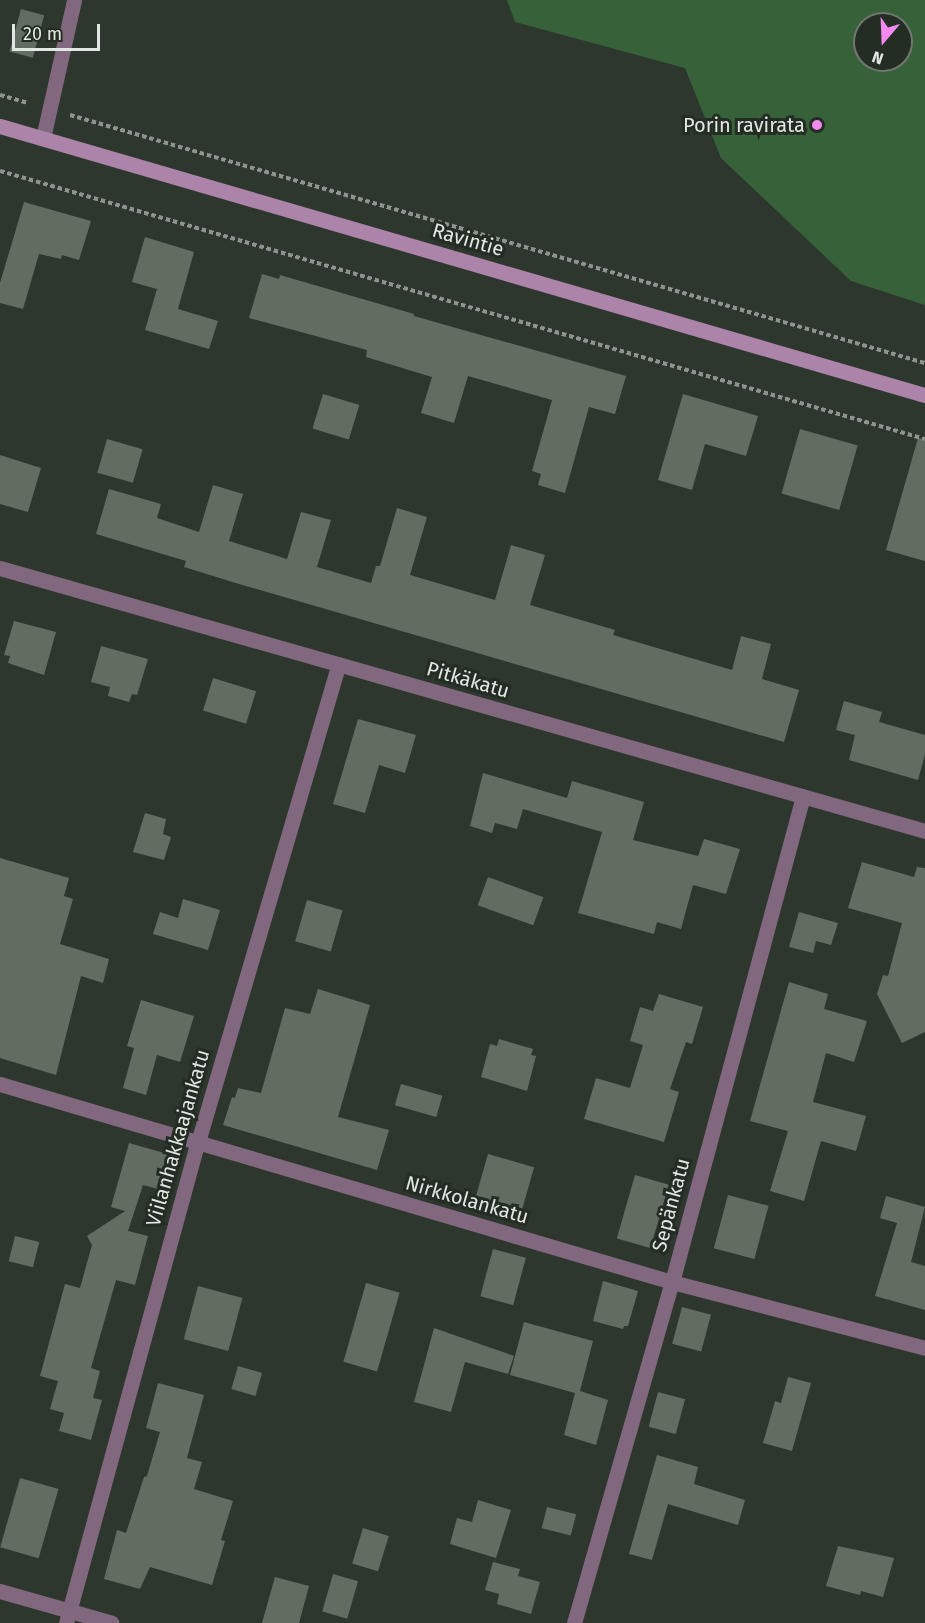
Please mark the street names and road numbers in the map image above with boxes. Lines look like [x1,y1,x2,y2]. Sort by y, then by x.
street label: Ravintie [429,218,507,262]
street label: Pitkäkatu [424,657,512,703]
street label: Viilanhakkaajankatu [141,1047,215,1229]
street label: Sepänkatu [647,1156,695,1254]
street label: Nirkkolankatu [403,1171,531,1229]

